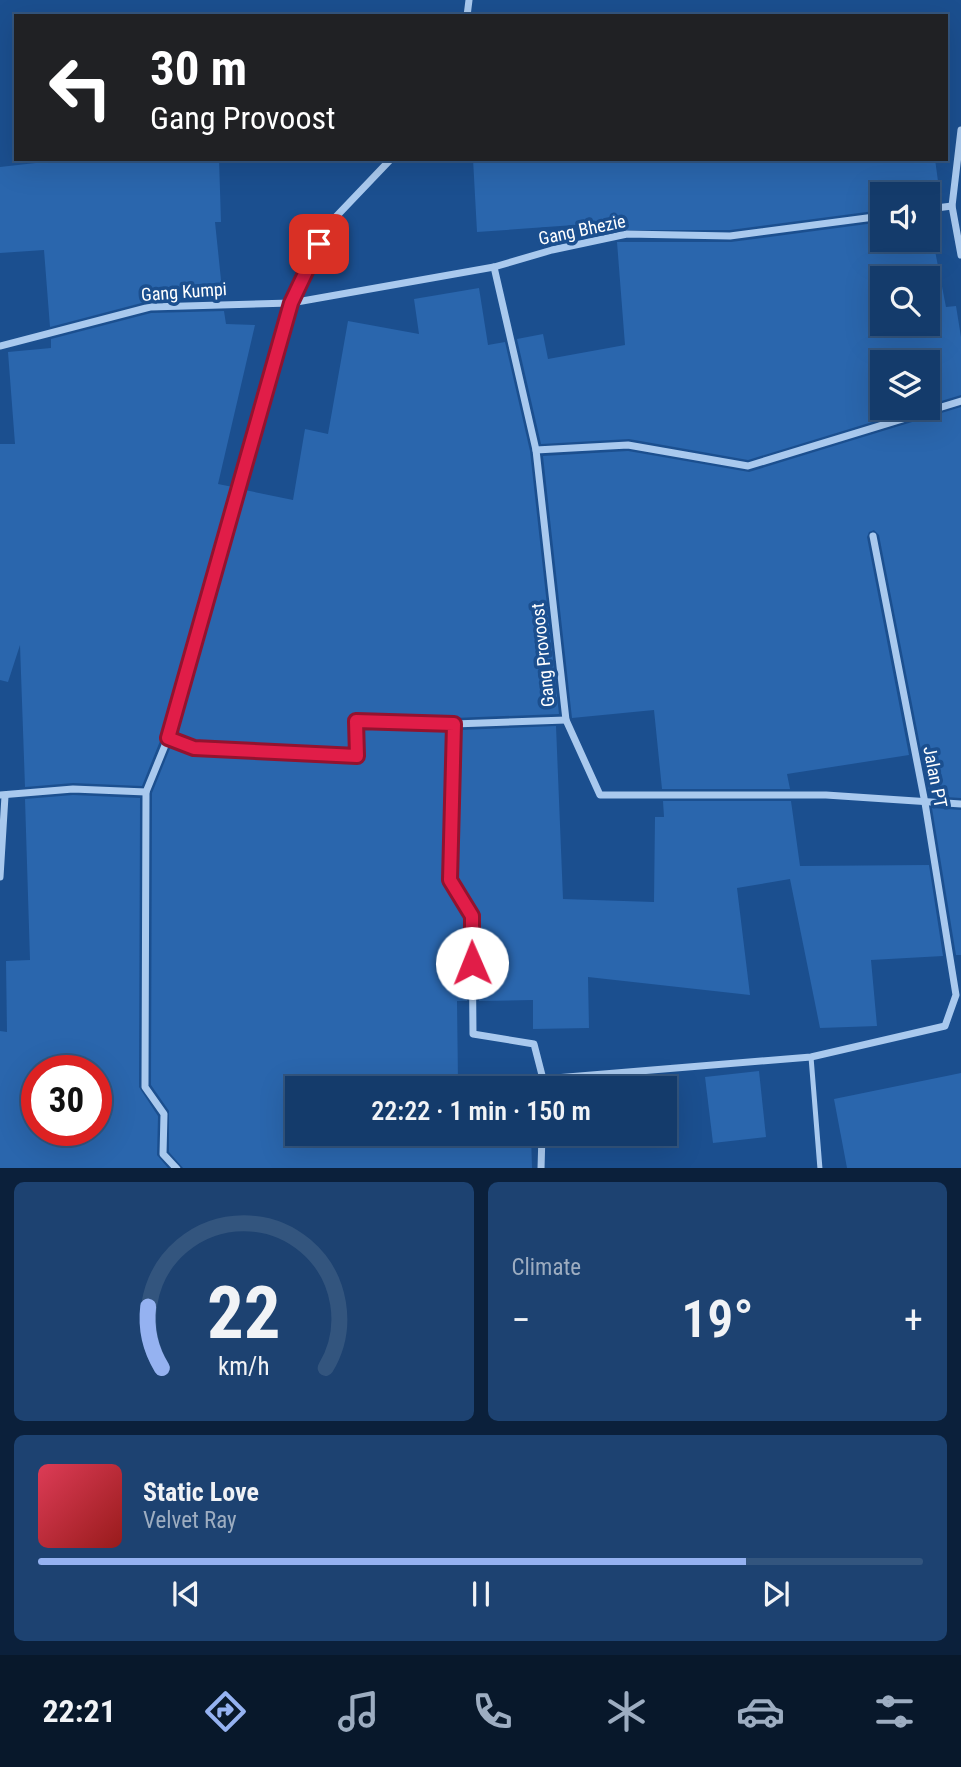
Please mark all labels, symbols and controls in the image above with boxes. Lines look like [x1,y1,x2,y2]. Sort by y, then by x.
text: 30 m [150,40,247,97]
icon: left [35,42,126,133]
text: Gang Provoost [150,99,336,137]
map controls [870,182,940,420]
button: sound [870,182,940,252]
street label: Gang Bhezie [536,210,627,249]
pin [289,214,349,274]
icon: arrive [300,225,338,263]
button: search [870,266,940,336]
street label: Gang Kumpi [140,278,228,305]
button: layers [870,350,940,420]
street label: Gang Provoost [527,602,558,708]
street label: Jalan PT [919,744,952,809]
position arrow [435,926,509,1000]
speed limit sign: 30 [21,1055,112,1146]
text: 22:22 · 1 min · 150 m [371,1096,591,1126]
text: Climate [512,1254,581,1281]
text: 22 [207,1270,281,1356]
text: 19° [681,1289,753,1350]
text: − [512,1298,531,1342]
text: + [904,1298,923,1342]
text: km/h [218,1351,269,1380]
text: Static Love [143,1477,259,1507]
text: Velvet Ray [143,1507,237,1534]
icon: previous [167,1575,205,1613]
icon: pause [462,1575,500,1613]
icon: next [757,1575,795,1613]
icon: directions [201,1687,250,1736]
icon: music [334,1687,383,1736]
icon: phone [468,1687,517,1736]
icon: climate [602,1687,651,1736]
icon: car [736,1687,785,1736]
icon: filters [870,1687,919,1736]
text: 22:21 [42,1692,116,1730]

